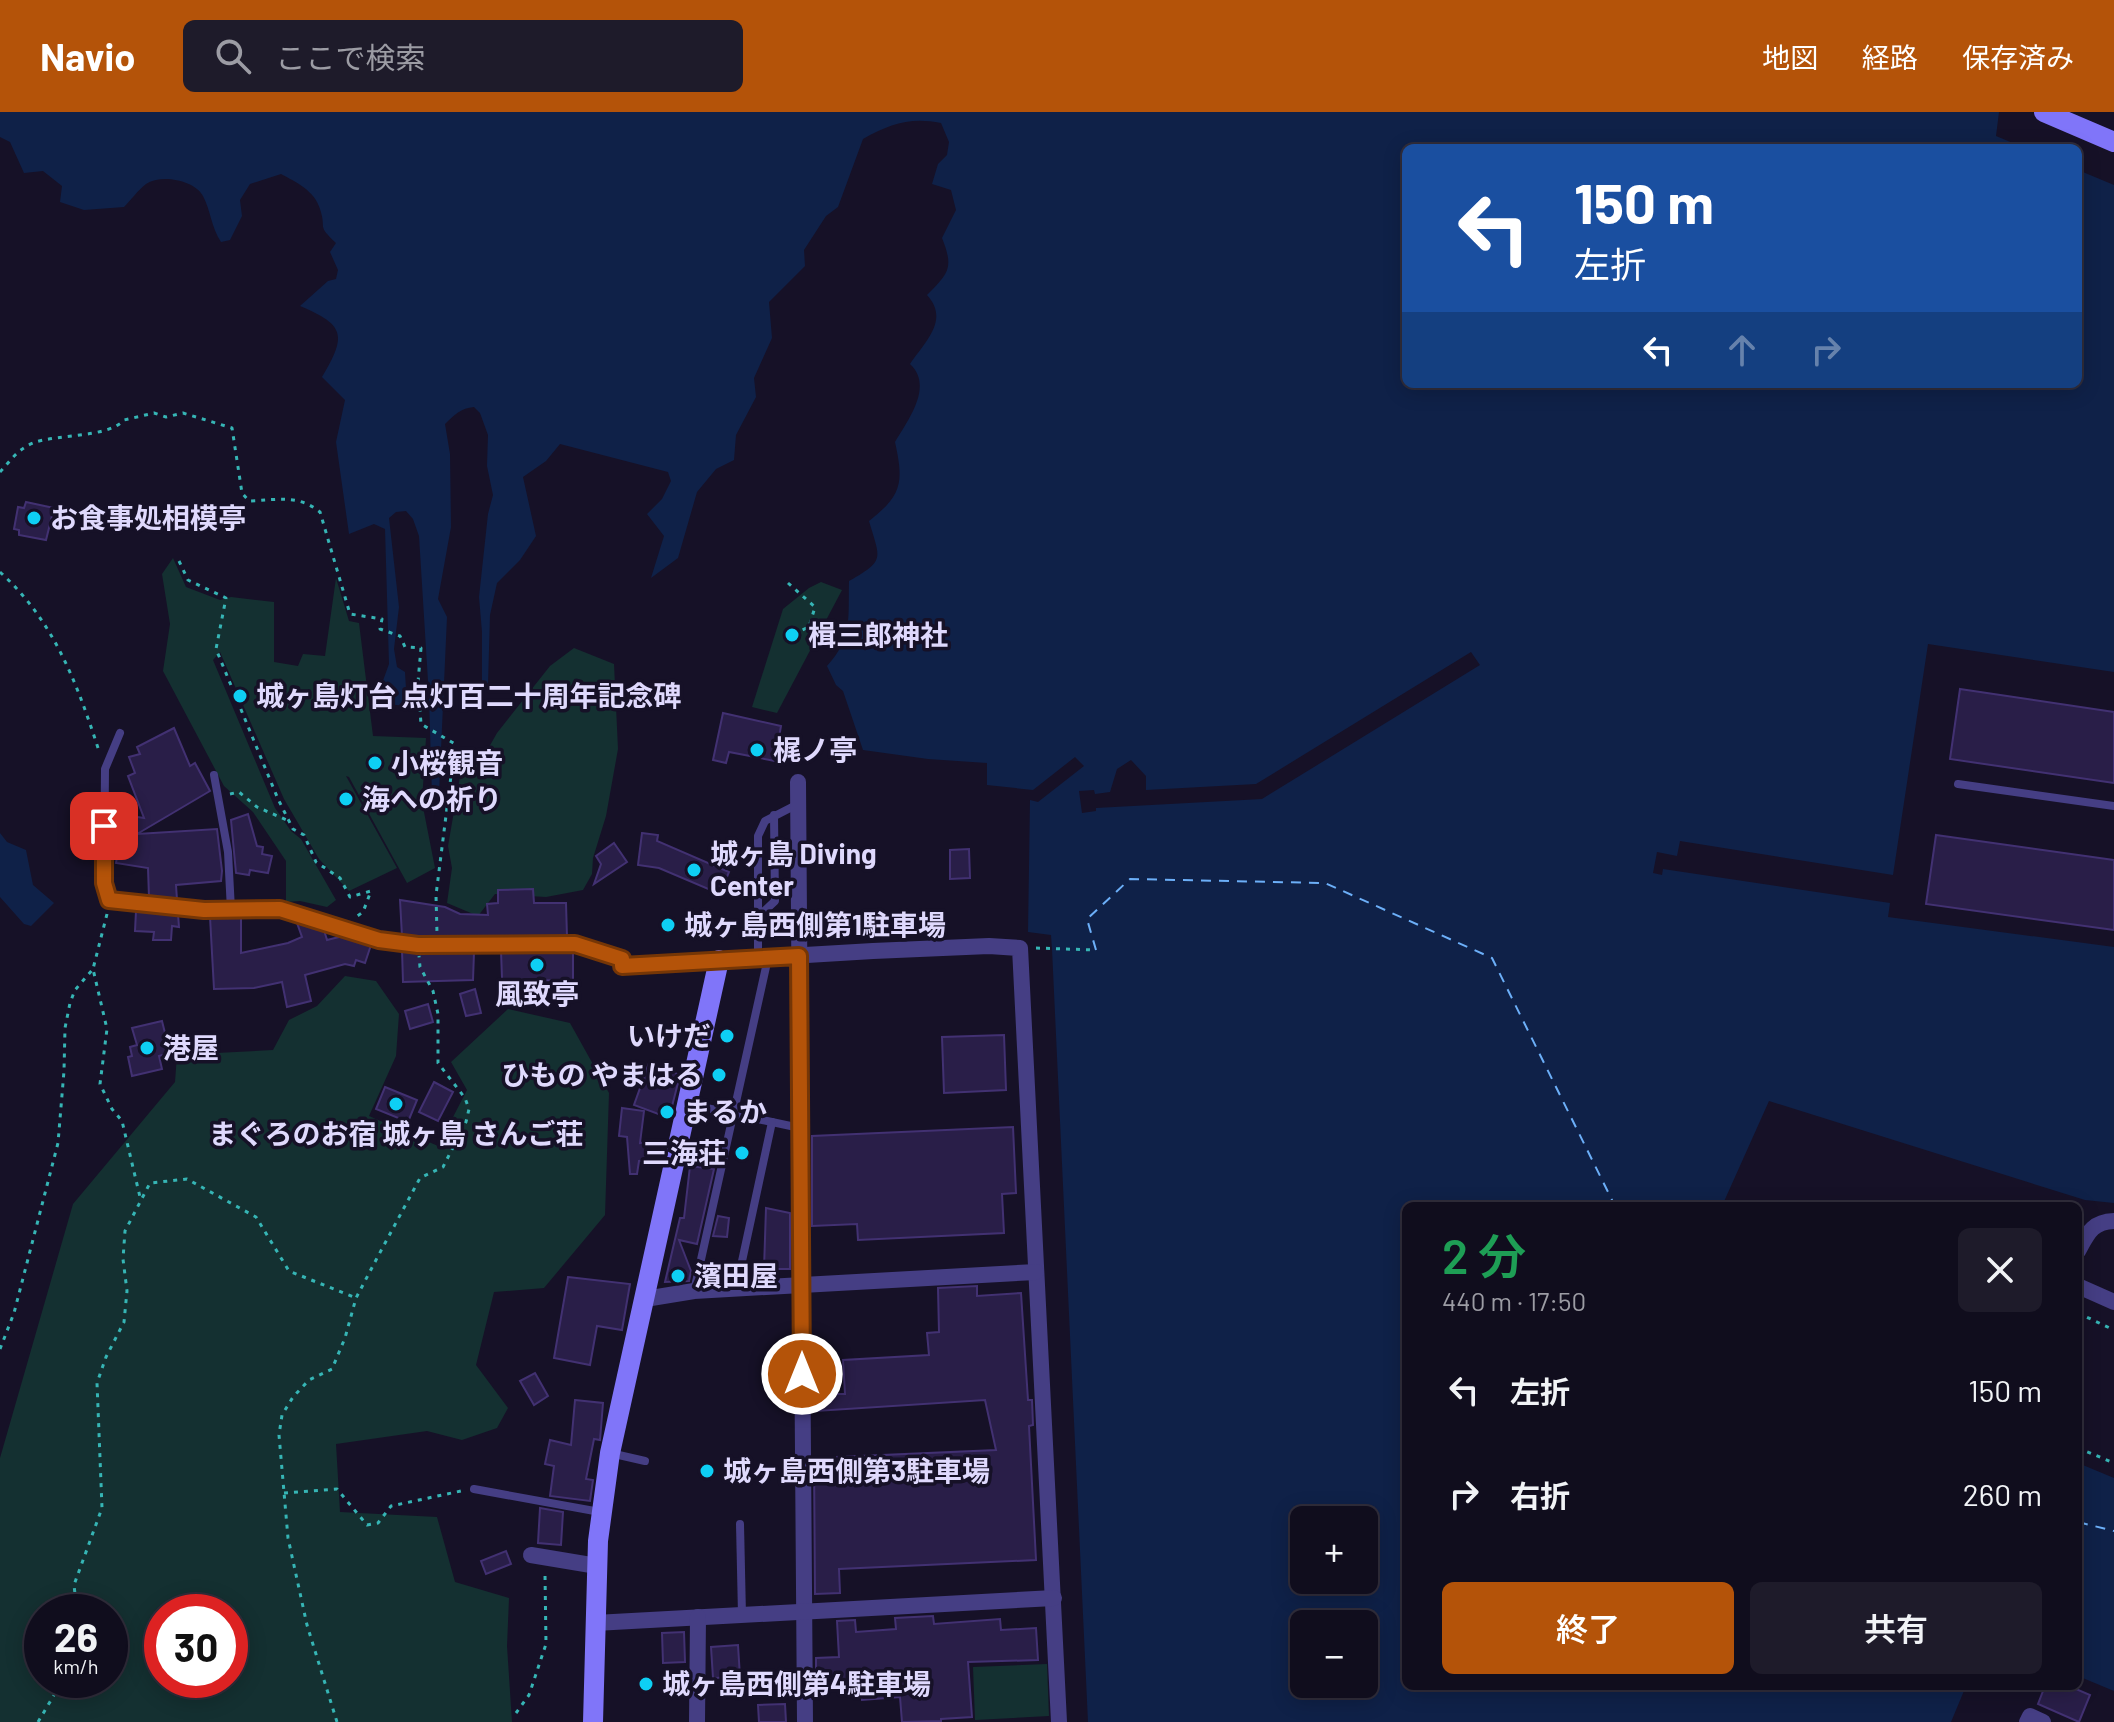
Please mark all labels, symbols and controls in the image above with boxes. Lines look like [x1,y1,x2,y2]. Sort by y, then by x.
search box [183,20,743,92]
text: Navio [40,33,135,79]
icon: search [211,34,255,78]
text: ここで検索 [275,39,425,75]
text: 地図 [1762,40,1818,74]
text: 経路 [1862,40,1918,74]
text: 保存済み [1962,40,2074,74]
text: 150 m [1574,168,1714,235]
icon: left [1442,176,1546,280]
text: 左折 [1574,242,1646,285]
icon: left [1636,328,1680,372]
icon: ahead [1720,328,1764,372]
icon: right [1804,328,1848,372]
place label: お食事処相模亭 [50,500,246,534]
marker: お食事処相模亭 [25,509,43,527]
place label: 楫三郎神社 [808,617,948,651]
marker: 楫三郎神社 [783,626,801,644]
place label: 城ヶ島灯台 点灯百二十周年記念碑 [256,678,682,712]
marker: 城ヶ島灯台 点灯百二十周年記念碑 [231,687,249,705]
place label: 梶ノ亭 [773,732,857,766]
marker: 梶ノ亭 [748,741,766,759]
place label: 小桜観音 [391,745,503,779]
marker: 小桜観音 [366,754,384,772]
place label: 海への祈り [362,781,502,815]
marker: 海への祈り [337,790,355,808]
pin [70,792,138,860]
icon: arrive [82,804,126,848]
place label: 城ヶ島 Diving Center [710,836,877,902]
marker: 城ヶ島 Diving Center [685,861,703,879]
place label: 城ヶ島西側第1駐車場 [684,907,946,941]
marker: 城ヶ島西側第1駐車場 [659,916,677,934]
marker: 風致亭 [528,956,546,974]
place label: 風致亭 [495,976,579,1010]
place label: いけだ [627,1018,711,1052]
marker: いけだ [718,1027,736,1045]
place label: 港屋 [163,1030,219,1064]
marker: 港屋 [138,1039,156,1057]
place label: ひもの やまはる [501,1057,703,1091]
marker: ひもの やまはる [710,1066,728,1084]
place label: まるか [683,1094,767,1128]
marker: まぐろのお宿 城ヶ島 さんご荘 [387,1095,405,1113]
marker: まるか [658,1103,676,1121]
place label: まぐろのお宿 城ヶ島 さんご荘 [208,1116,584,1150]
place label: 三海荘 [642,1135,726,1169]
marker: 三海荘 [733,1144,751,1162]
text: 2 分 [1442,1226,1526,1284]
button: close [1958,1228,2042,1312]
place label: 濱田屋 [694,1258,778,1292]
marker: 濱田屋 [669,1267,687,1285]
text: 440 m · 17:50 [1442,1285,1586,1316]
position arrow [760,1332,844,1416]
icon: left [1442,1368,1486,1412]
text: 150 m [1968,1372,2042,1408]
text: 左折 [1510,1373,1570,1409]
place label: 城ヶ島西側第3駐車場 [723,1453,990,1487]
marker: 城ヶ島西側第3駐車場 [698,1462,716,1480]
icon: right [1442,1472,1486,1516]
text: 260 m [1963,1476,2042,1512]
text: 右折 [1510,1477,1570,1513]
map controls [1290,1506,1378,1698]
button: + [1290,1506,1378,1594]
button: 終了 [1442,1582,1734,1674]
button: 共有 [1750,1582,2042,1674]
speed limit sign: 30 [144,1594,248,1698]
button: − [1290,1610,1378,1698]
text: 26 [54,1612,98,1660]
text: km/h [53,1654,99,1678]
place label: 城ヶ島西側第4駐車場 [662,1666,931,1700]
marker: 城ヶ島西側第4駐車場 [637,1675,655,1693]

